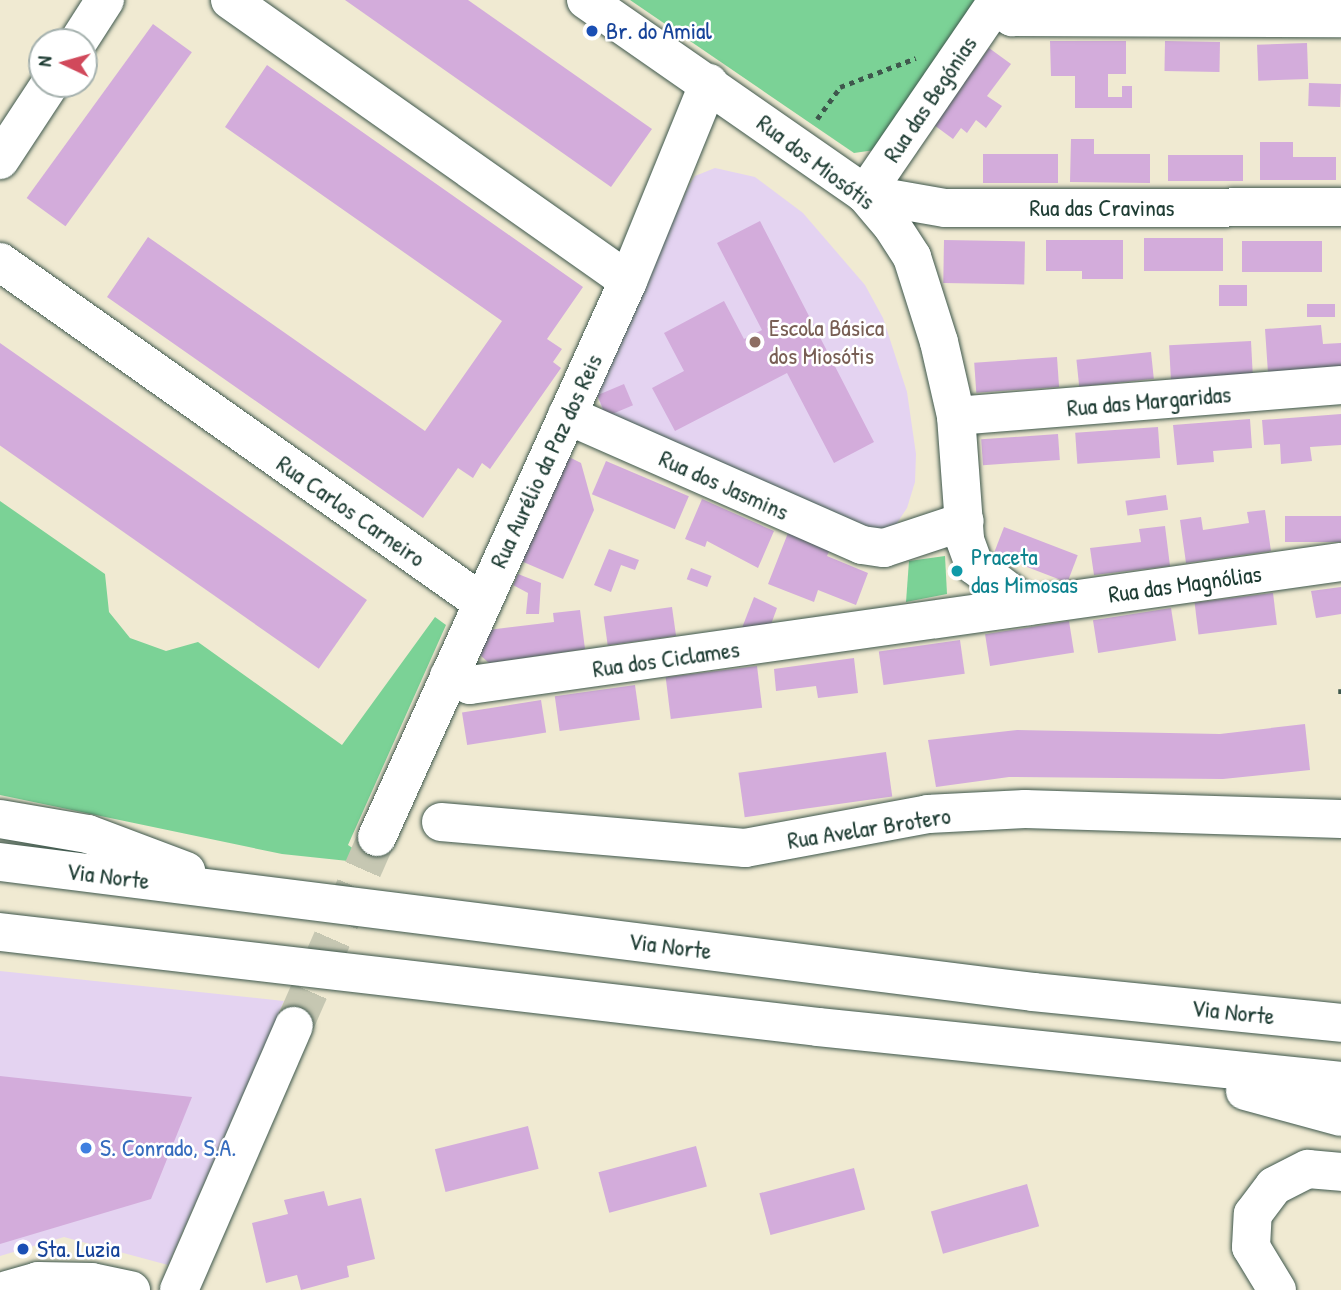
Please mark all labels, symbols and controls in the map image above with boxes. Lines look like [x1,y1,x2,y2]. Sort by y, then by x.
place label: Br. do Amial [606,17,712,45]
marker: Br. do Amial [584,23,600,39]
north arrow [28,28,98,98]
street label: Rua das Begónias [877,30,983,168]
text: N [31,55,57,68]
street label: Rua dos Miosótis [751,108,881,216]
street label: Rua das Cravinas [1029,194,1175,222]
place label: Escola Básica dos Miosótis [769,314,884,370]
marker: Escola Básica dos Miosótis [747,334,763,350]
street label: Rua Aurélio da Paz dos Reis [484,350,608,572]
street label: Rua das Margaridas [1066,379,1232,423]
street label: Rua dos Jasmins [655,444,793,526]
street label: Rua Carlos Carneiro [271,449,431,573]
place label: Praceta das Mimosas [971,543,1078,599]
street label: Rua das Magnólias [1107,559,1263,609]
marker: Praceta das Mimosas [949,563,965,579]
street label: Rua dos Ciclames [591,634,741,684]
street label: Rua Avelar Brotero [785,801,953,855]
street label: Via Norte [65,857,151,895]
street label: Via Norte [627,927,713,965]
street label: Via Norte [1190,993,1276,1031]
place label: S. Conrado, S.A. [100,1134,236,1162]
marker: S. Conrado, S.A. [78,1140,94,1156]
place label: Sta. Luzia [37,1235,120,1263]
marker: Sta. Luzia [15,1241,31,1257]

